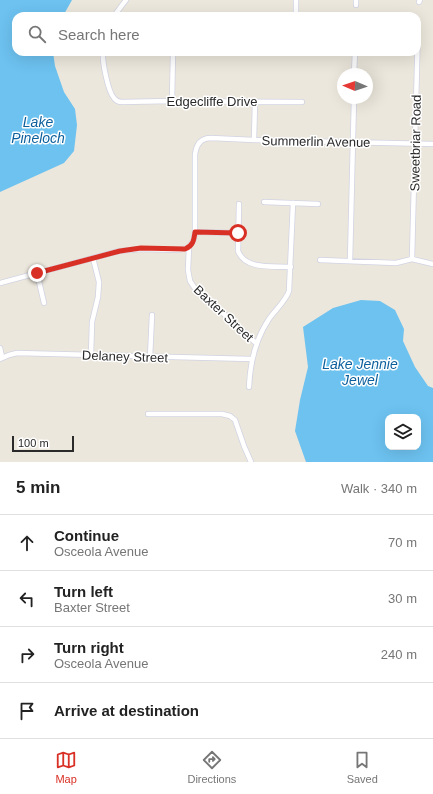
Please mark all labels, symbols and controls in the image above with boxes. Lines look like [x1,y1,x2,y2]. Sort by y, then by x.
search box [12,12,421,56]
icon: search [26,23,48,45]
text: Search here [58,26,140,43]
north arrow [337,68,373,104]
street label: Edgecliffe Drive [167,94,257,109]
street label: Sweetbriar Road [407,94,424,192]
water label: Lake Pineloch [11,114,65,146]
street label: Summerlin Avenue [261,133,371,150]
route start [229,224,247,242]
route end [28,264,46,282]
street label: Baxter Street [191,282,257,345]
street label: Delaney Street [82,348,169,366]
water label: Lake Jennie Jewel [322,356,398,388]
map controls [385,414,421,450]
button: layers [385,414,421,450]
scale bar [12,434,74,453]
text: 100 m [18,437,49,449]
text: 5 min [16,478,60,497]
text: Walk · 340 m [341,481,417,496]
text: Continue [54,527,119,544]
icon: ahead [16,532,38,554]
text: 70 m [388,535,417,550]
text: Osceola Avenue [54,544,148,559]
text: Turn left [54,583,113,600]
icon: left [16,588,38,610]
text: 30 m [388,591,417,606]
text: Baxter Street [54,600,130,615]
text: Turn right [54,639,124,656]
icon: right [16,644,38,666]
text: 240 m [381,647,417,662]
text: Osceola Avenue [54,656,148,671]
icon: arrive [16,700,38,722]
text: Arrive at destination [54,702,199,719]
tab: Map [55,749,77,785]
tab: Directions [187,749,236,785]
tab: Saved [347,749,378,785]

